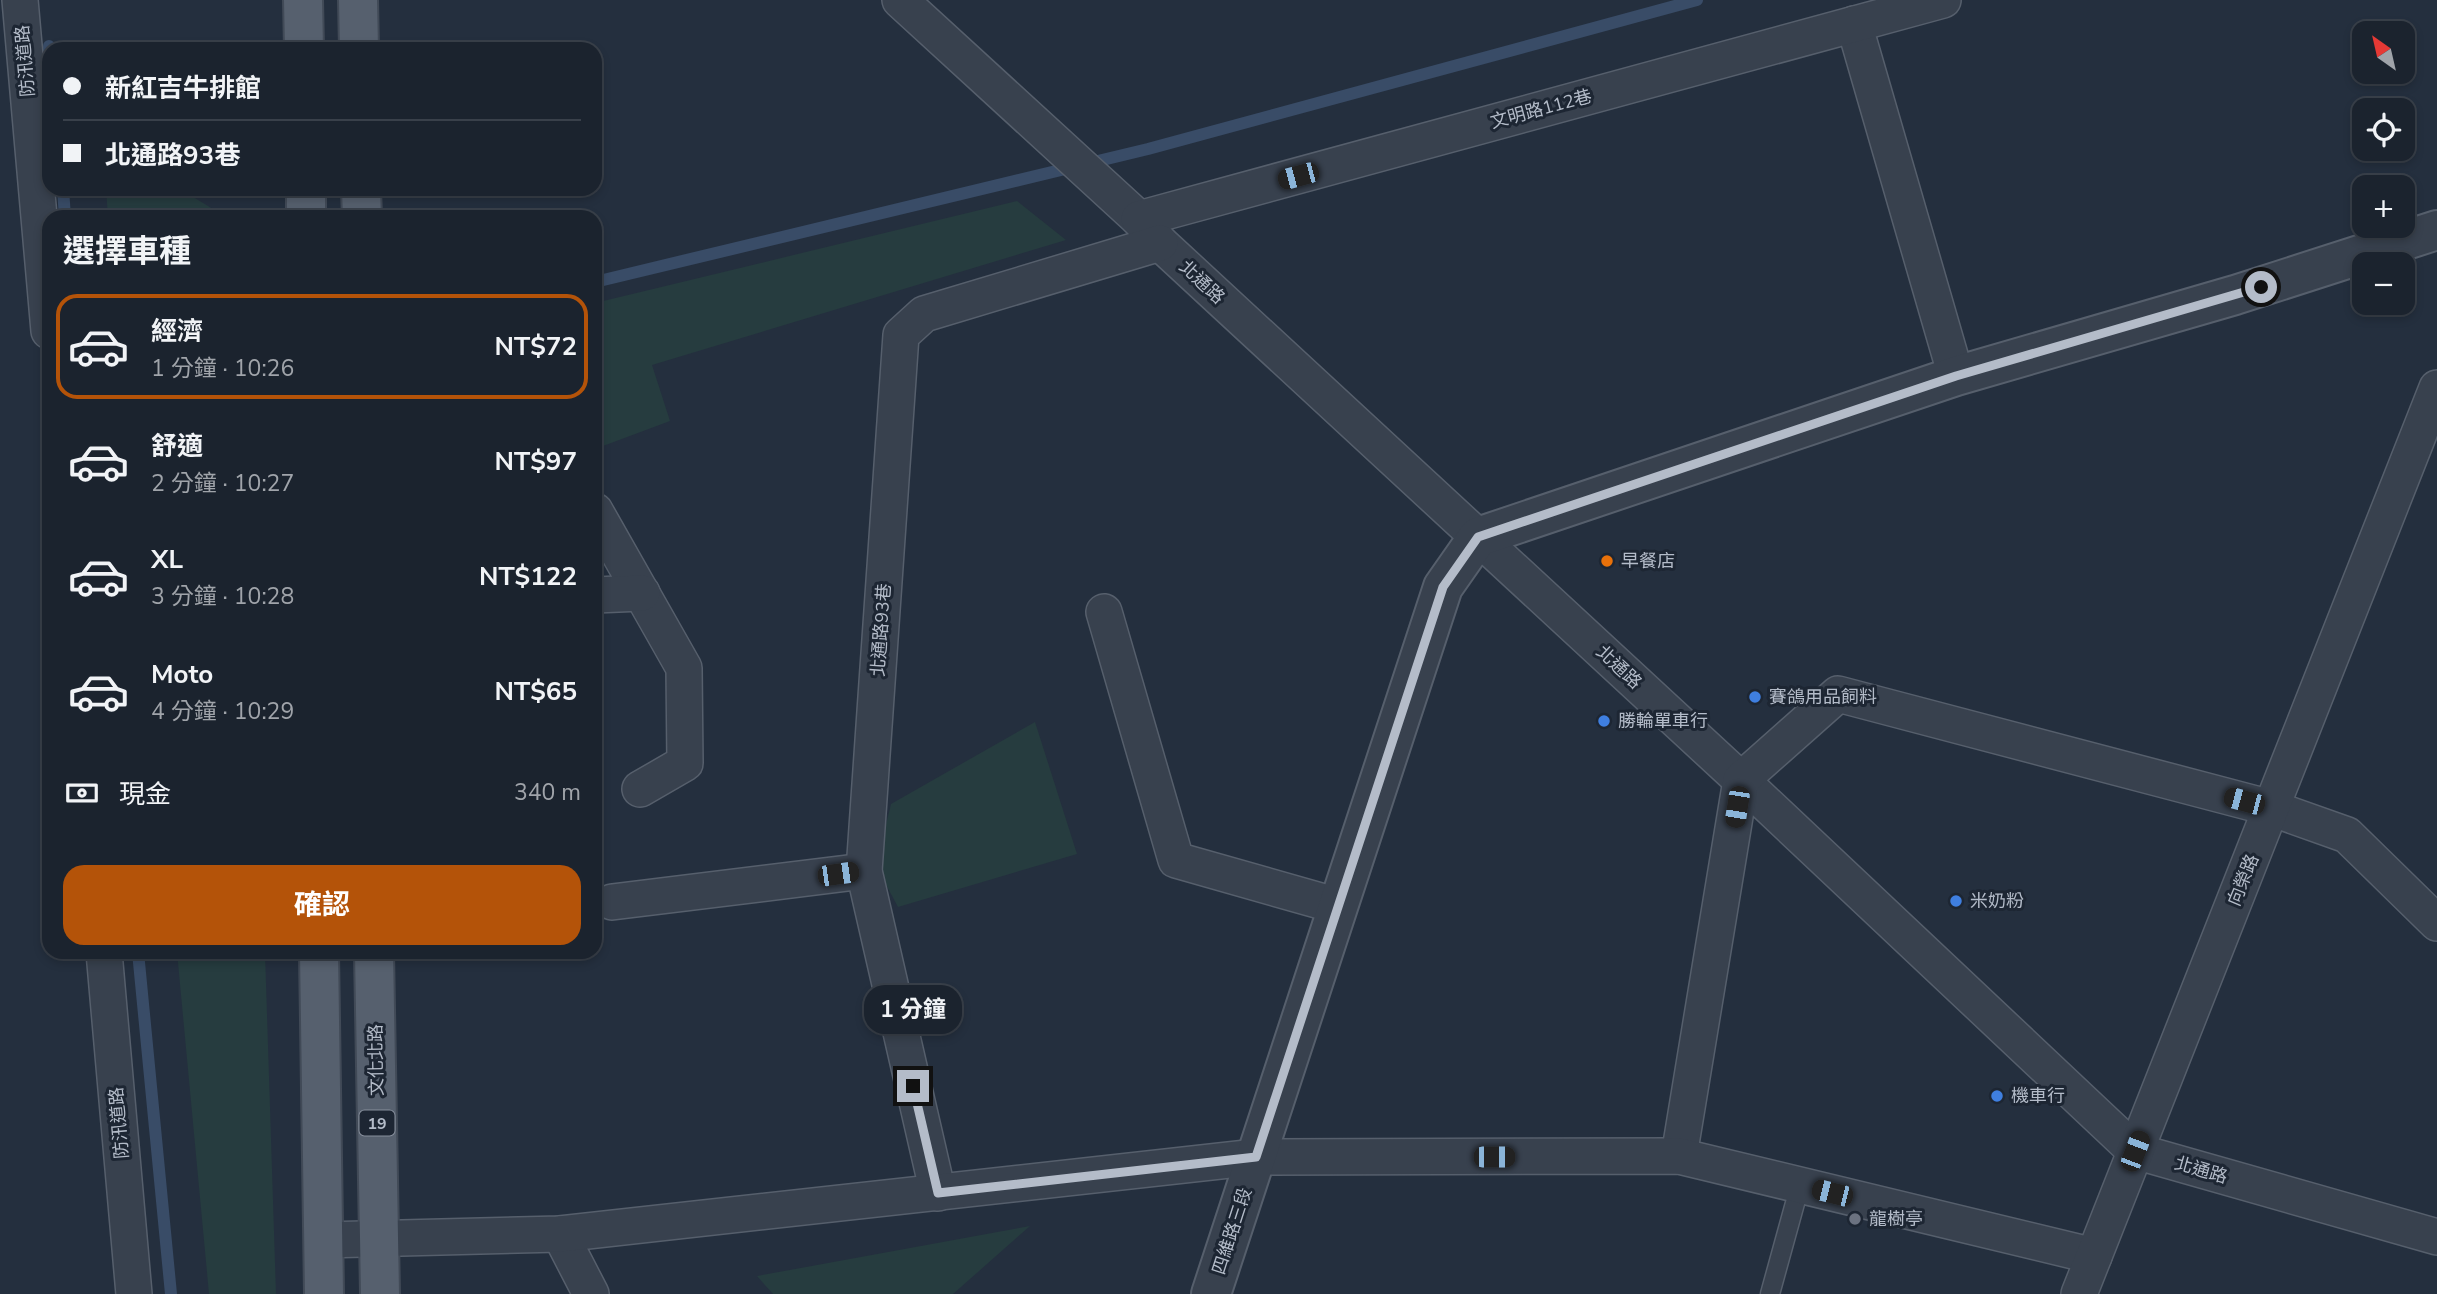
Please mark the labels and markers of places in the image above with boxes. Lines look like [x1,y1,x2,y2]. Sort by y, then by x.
place label: 早餐店 [1621,549,1675,573]
marker: 早餐店 [1599,553,1615,569]
place label: 賽鴿用品飼料 [1769,685,1877,709]
marker: 賽鴿用品飼料 [1747,689,1763,705]
place label: 勝輪單車行 [1618,709,1708,733]
marker: 勝輪單車行 [1596,713,1612,729]
place label: 米奶粉 [1970,889,2024,913]
marker: 米奶粉 [1948,893,1964,909]
place label: 機車行 [2011,1084,2065,1108]
marker: 機車行 [1989,1088,2005,1104]
place label: 龍樹亭 [1869,1207,1923,1231]
marker: 龍樹亭 [1847,1211,1863,1227]

